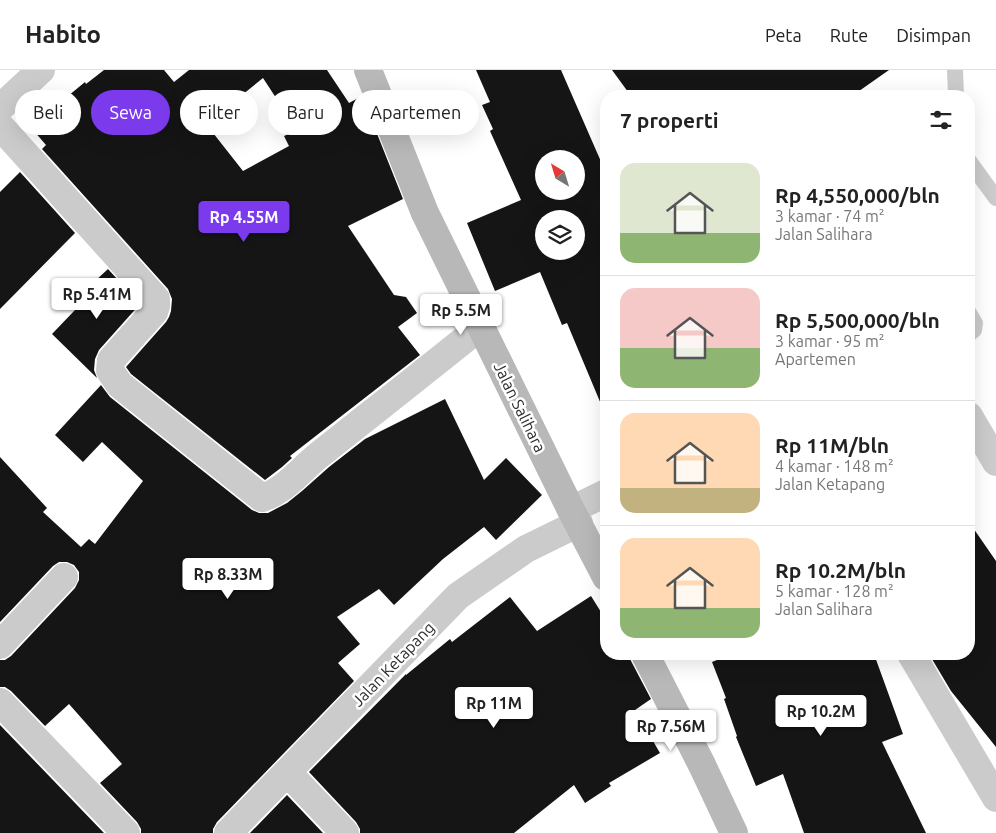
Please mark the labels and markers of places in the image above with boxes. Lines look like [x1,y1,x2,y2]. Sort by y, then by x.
pin: Rp 4.55M [192,200,296,243]
pin: Rp 5.41M [45,278,149,320]
pin: Rp 5.5M [415,294,507,336]
pin: Rp 8.33M [176,558,280,600]
pin: Rp 11M [453,686,535,729]
pin: Rp 10.2M [769,694,873,737]
pin: Rp 7.56M [619,710,723,752]

